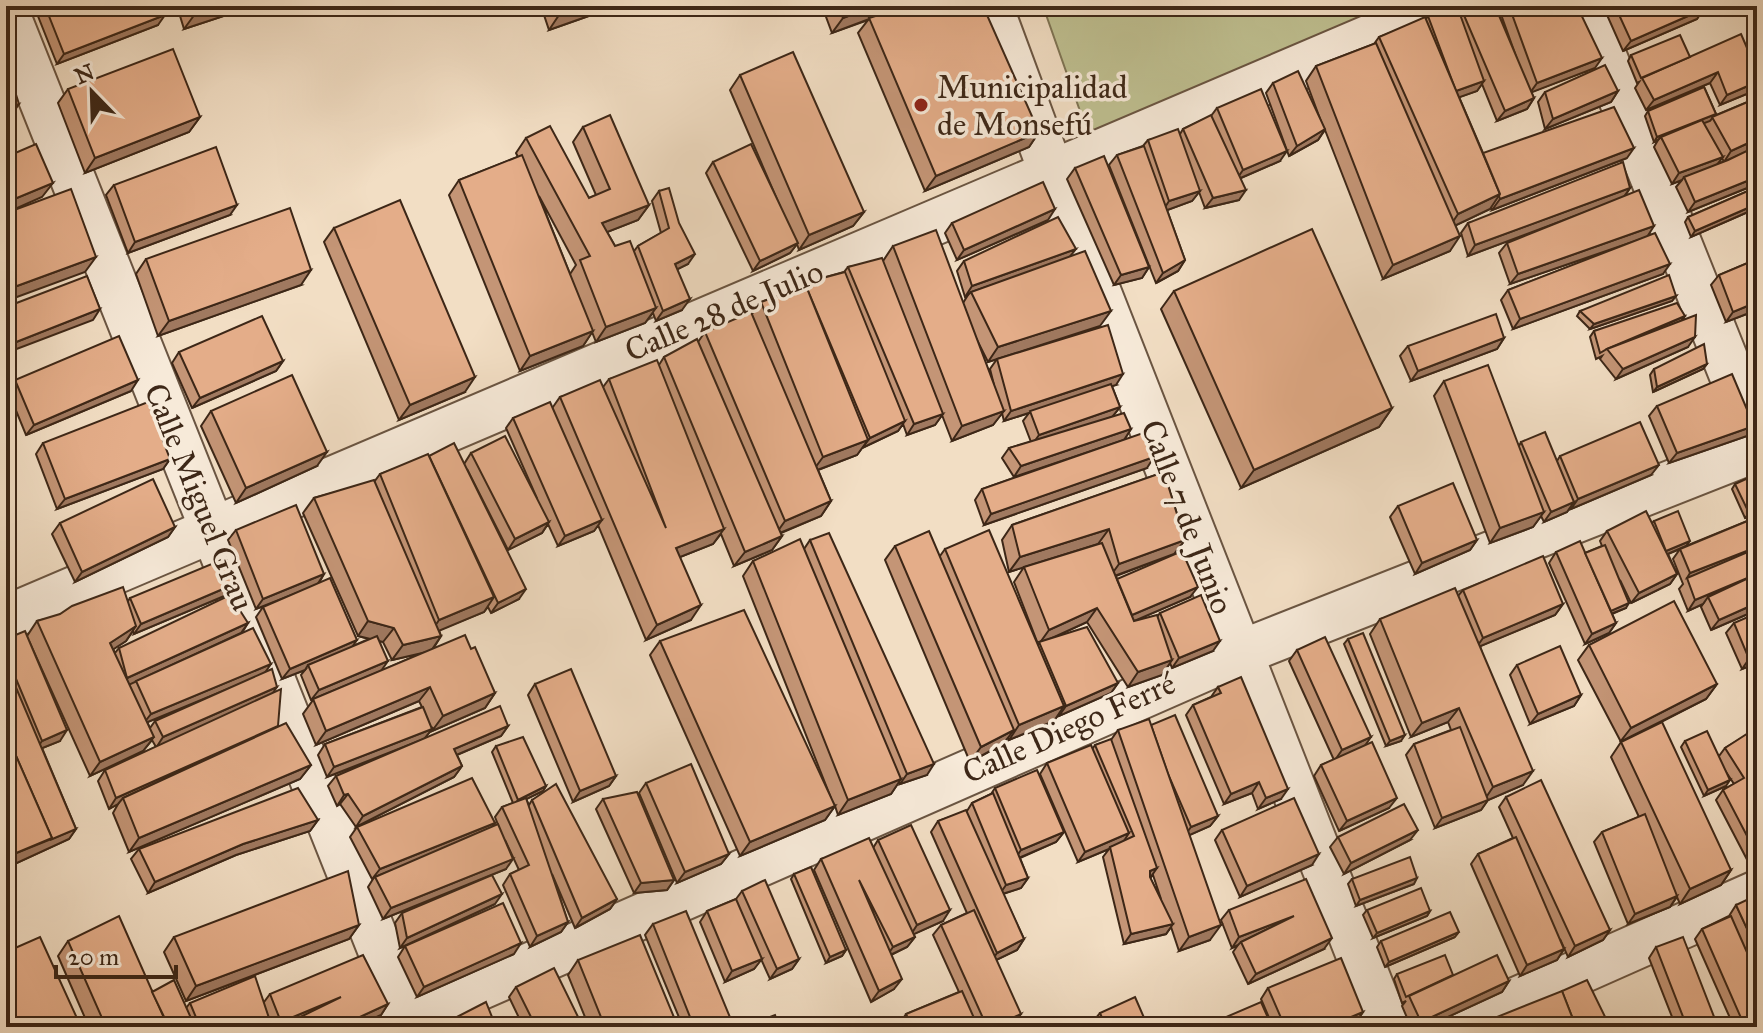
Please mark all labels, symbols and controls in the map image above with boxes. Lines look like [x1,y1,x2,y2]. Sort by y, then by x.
north arrow [52,52,132,132]
text: N [71,58,99,90]
place label: Municipalidad de Monsefú [937,68,1128,144]
marker: Municipalidad de Monsefú [912,96,930,114]
street label: Calle 28 de Julio [619,252,829,370]
street label: Calle Miguel Grau [136,378,262,616]
street label: Calle 7 de Junio [1132,415,1242,619]
street label: Calle Diego Ferré [957,663,1182,792]
scale bar [56,929,176,979]
text: 20 m [68,942,119,972]

